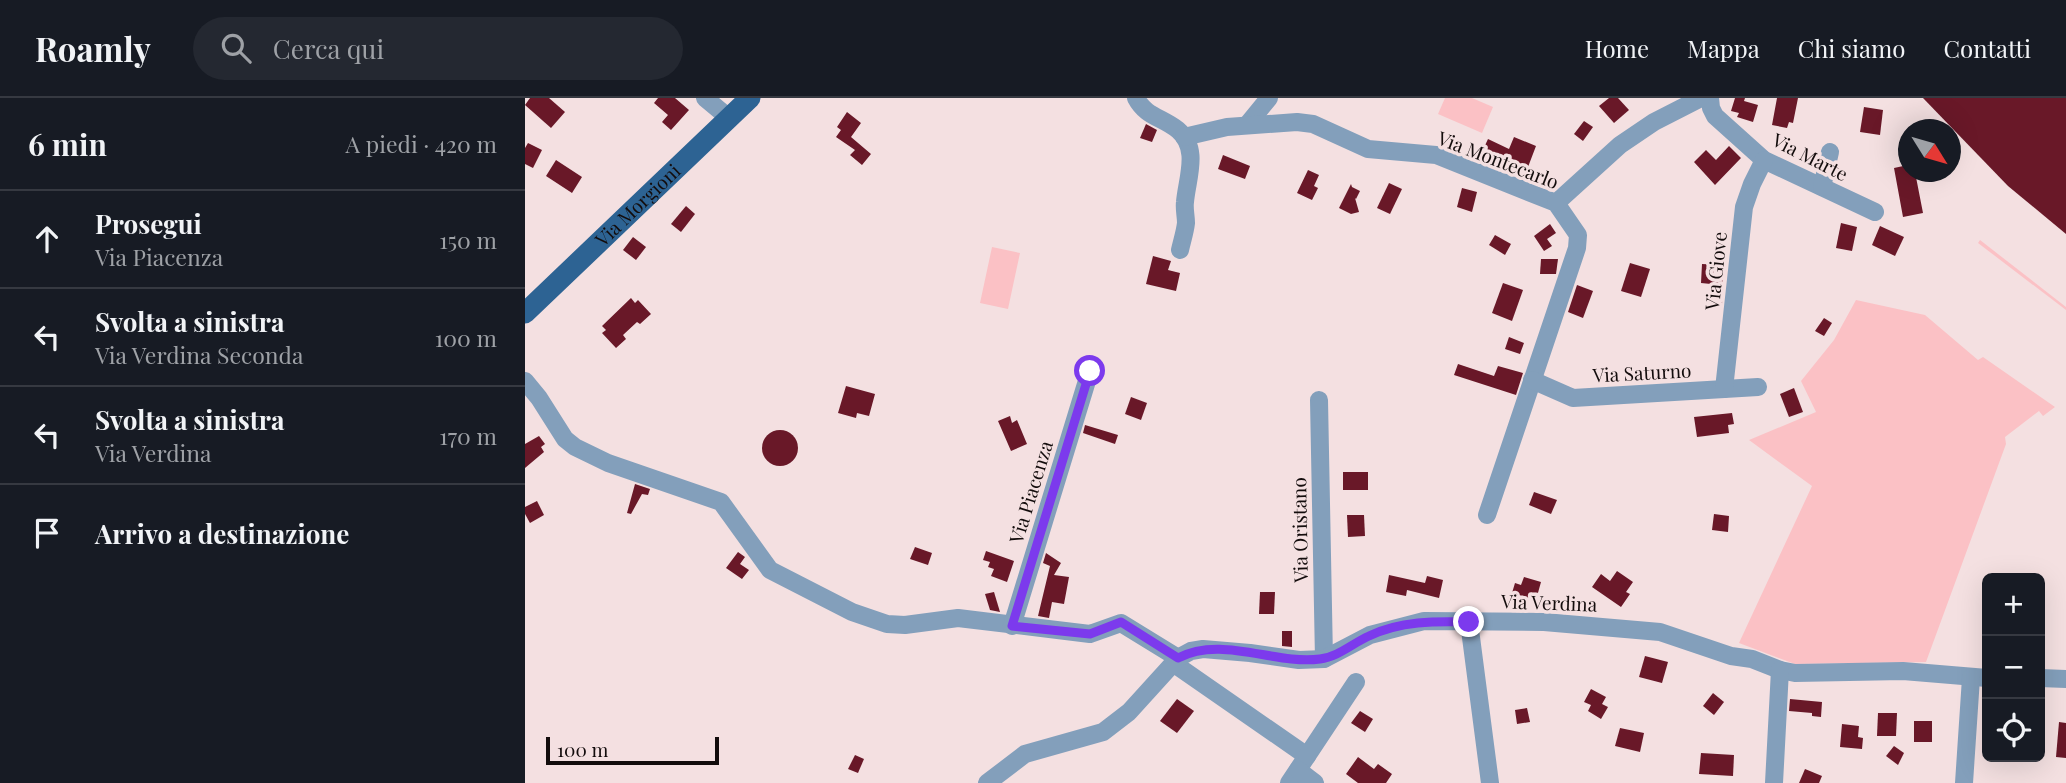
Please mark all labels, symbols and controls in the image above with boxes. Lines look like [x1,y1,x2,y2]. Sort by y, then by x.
search box [193,17,683,80]
text: Roamly [35,26,151,70]
icon: search [217,29,255,67]
text: Cerca qui [273,31,384,66]
text: Home [1585,32,1649,64]
text: Mappa [1687,32,1760,64]
text: Chi siamo [1798,32,1905,64]
text: Contatti [1943,32,2031,64]
north arrow [1898,119,1961,182]
text: 6 min [28,124,107,164]
street label: Via Montecarlo [1433,124,1563,194]
street label: Via Marte [1767,126,1853,186]
text: A piedi · 420 m [346,128,497,159]
street label: Via Morgioni [588,157,686,252]
text: Prosegui [95,206,202,241]
icon: ahead [28,220,66,258]
text: 150 m [439,224,497,255]
street label: Via Giove [1698,230,1732,312]
text: Via Piacenza [95,241,223,272]
text: Svolta a sinistra [95,304,284,339]
icon: left [28,318,66,356]
text: 100 m [435,322,497,353]
text: Via Verdina Seconda [95,339,303,370]
route start [1074,355,1105,386]
street label: Via Saturno [1591,356,1692,388]
text: Svolta a sinistra [95,402,284,437]
icon: left [28,416,66,454]
text: 170 m [439,420,497,451]
text: Via Verdina [95,437,212,468]
street label: Via Piacenza [1002,437,1058,547]
street label: Via Oristano [1285,477,1313,584]
icon: arrive [28,514,66,552]
text: Arrivo a destinazione [95,516,349,551]
map controls [1982,573,2045,762]
button: + [1982,573,2045,636]
street label: Via Verdina [1499,587,1598,617]
route end [1453,606,1484,637]
button: − [1982,636,2045,699]
button: locate [1982,699,2045,762]
scale bar [546,734,719,766]
text: 100 m [557,736,608,762]

